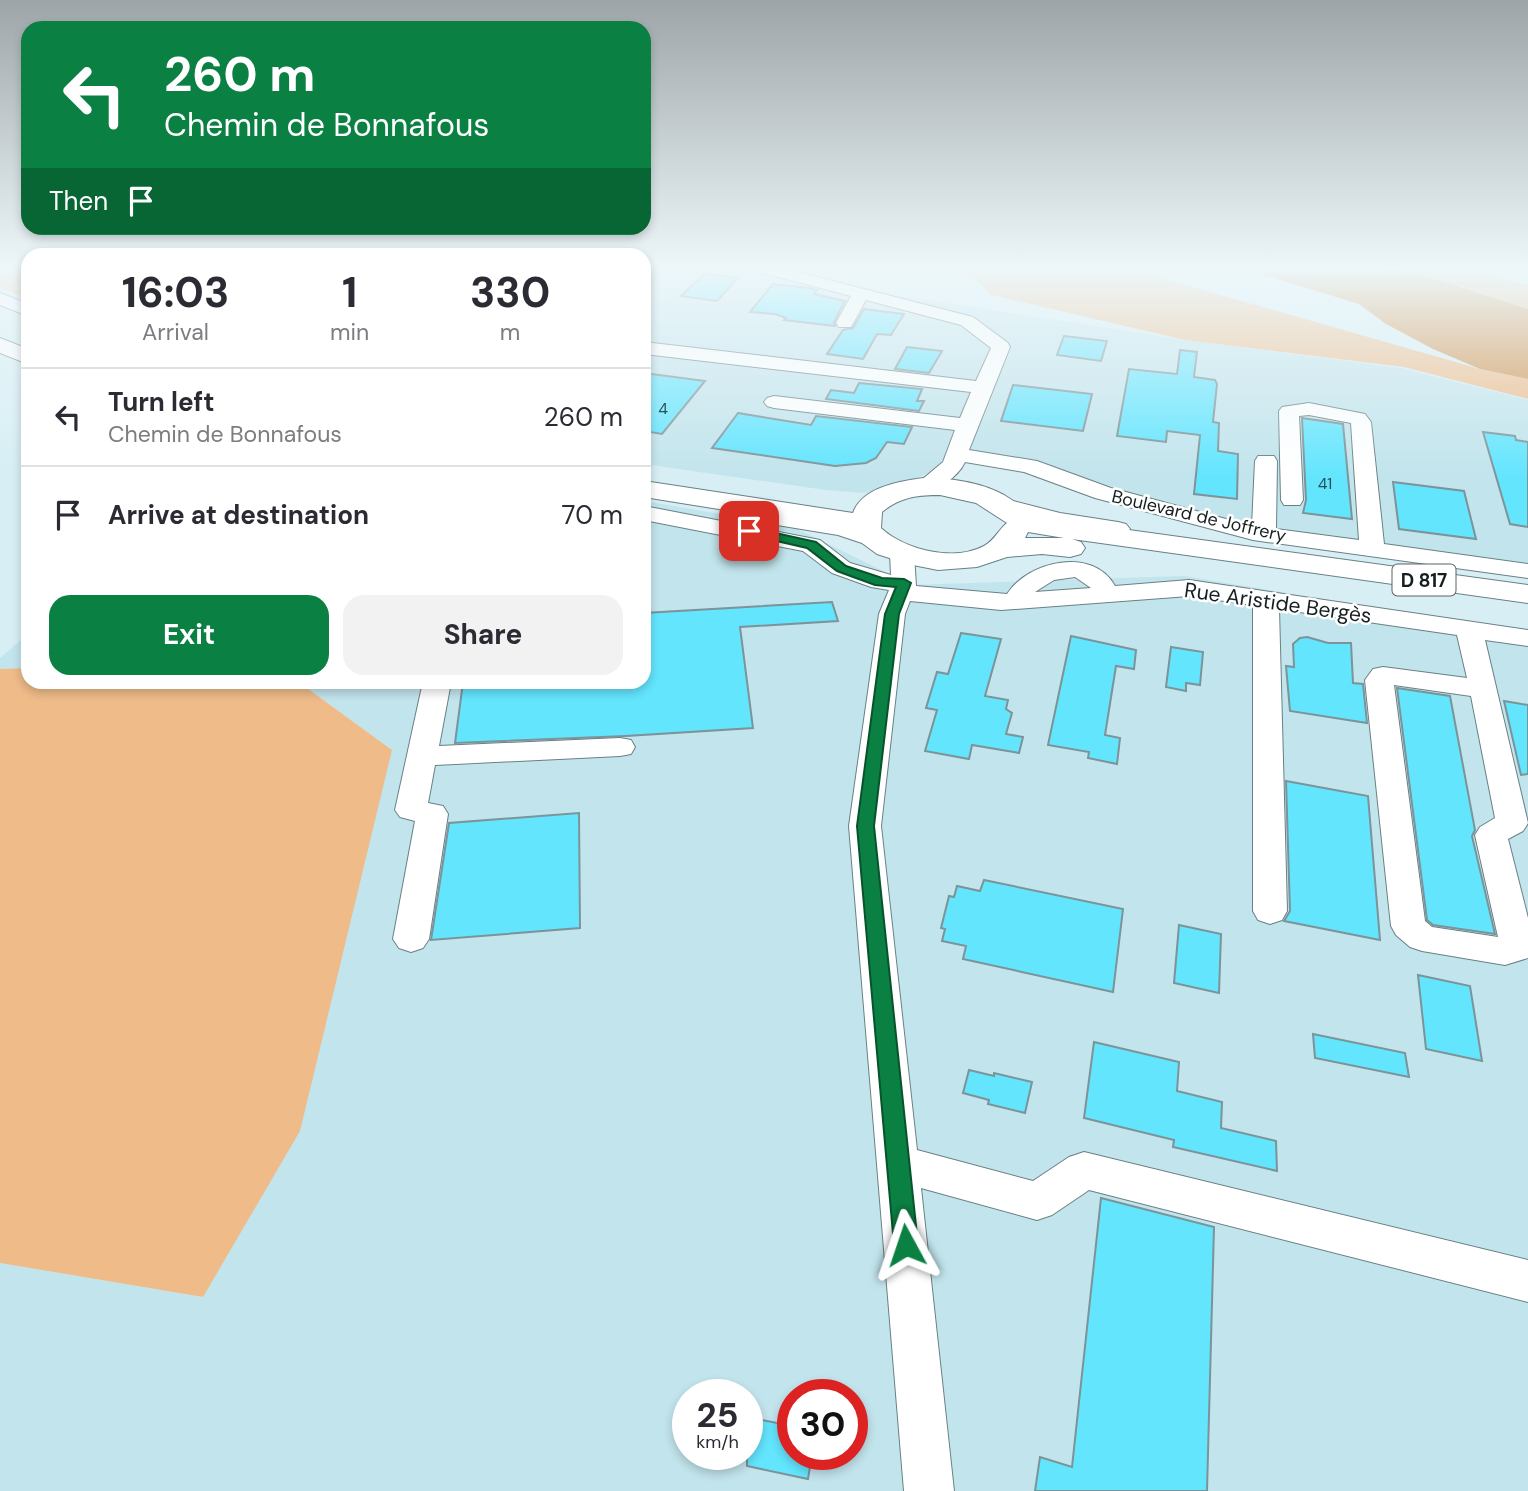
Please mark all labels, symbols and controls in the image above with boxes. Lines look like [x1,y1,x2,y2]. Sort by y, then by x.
text: 260 m [164,42,315,106]
icon: left [49,49,140,140]
text: Chemin de Bonnafous [164,104,489,146]
icon: arrive [122,182,160,220]
text: Then [49,184,108,218]
text: 16:03 [122,265,229,320]
text: 1 [342,265,357,320]
text: 330 [470,265,550,320]
text: Arrival [142,317,209,347]
text: min [330,317,369,347]
text: m [500,317,520,347]
text: Turn left [108,385,215,419]
icon: left [49,398,87,436]
house number: 4 [658,398,668,419]
text: 260 m [544,400,623,434]
text: Chemin de Bonnafous [108,419,342,449]
house number: 41 [1318,473,1332,494]
street label: Boulevard de Joffrery [1109,484,1289,548]
icon: arrive [49,496,87,534]
text: Arrive at destination [108,498,369,532]
text: 70 m [562,498,623,532]
pin [719,501,779,561]
icon: arrive [730,512,768,550]
road number: D 817 [1392,565,1456,596]
street label: Rue Aristide Bergès [1183,576,1373,630]
button: Exit [49,595,329,675]
button: Share [343,595,623,675]
position arrow [869,1208,943,1282]
speed limit sign: 30 [777,1379,868,1470]
text: 25 [697,1392,738,1438]
text: km/h [696,1430,739,1454]

